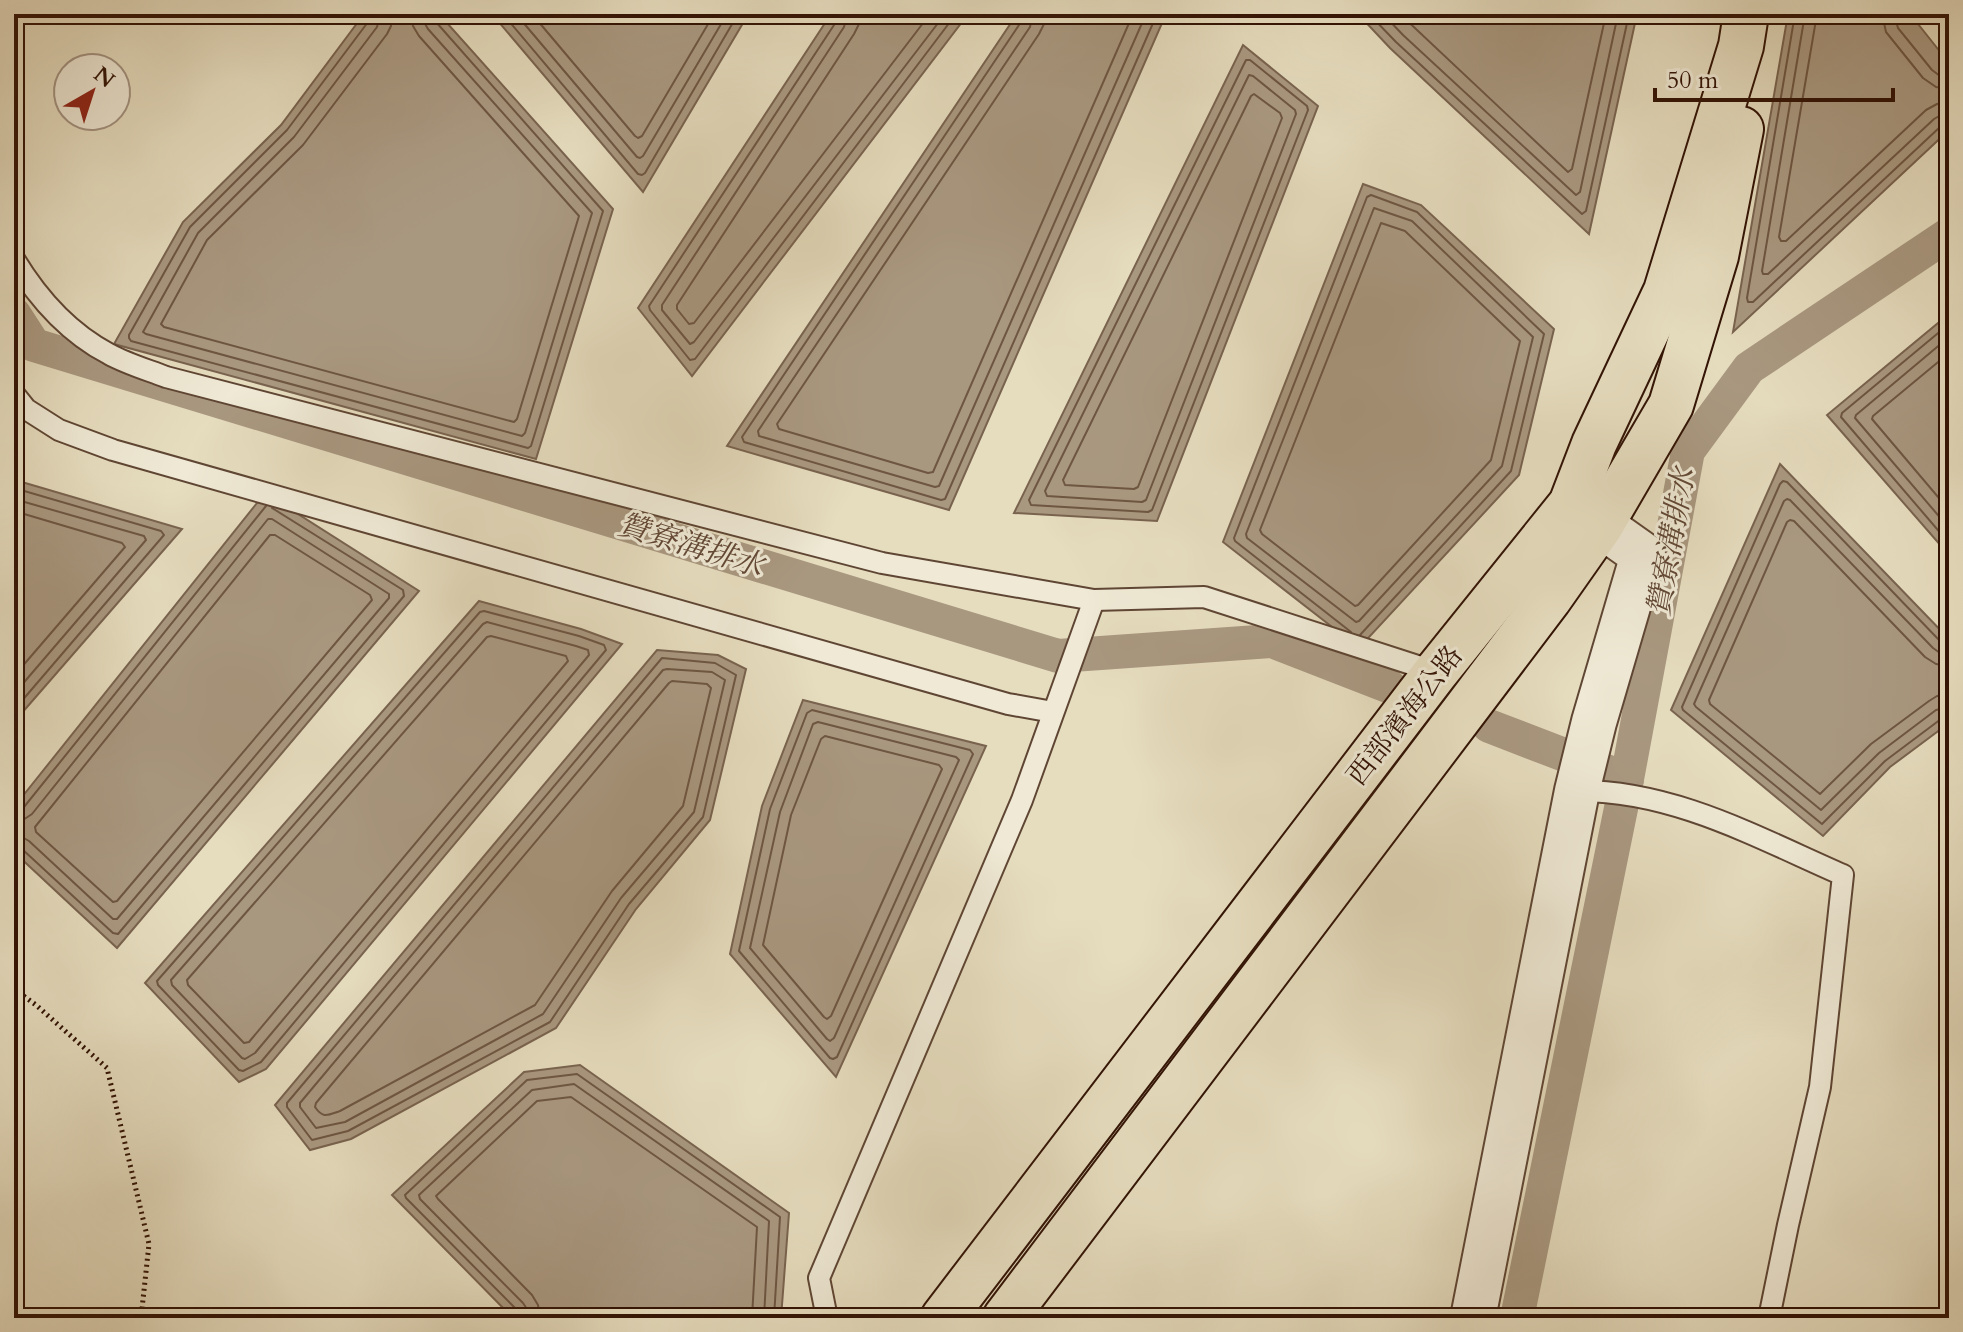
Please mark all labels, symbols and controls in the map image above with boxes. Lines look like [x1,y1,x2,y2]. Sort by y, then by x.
north arrow [52,52,132,132]
scale bar [1655,52,1893,102]
text: N [87,60,121,95]
text: 50 m [1667,64,1719,97]
water label: 贊寮溝排水 [1638,462,1705,620]
water label: 贊寮溝排水 [613,504,771,588]
street label: 西部濱海公路 [1338,638,1471,794]

